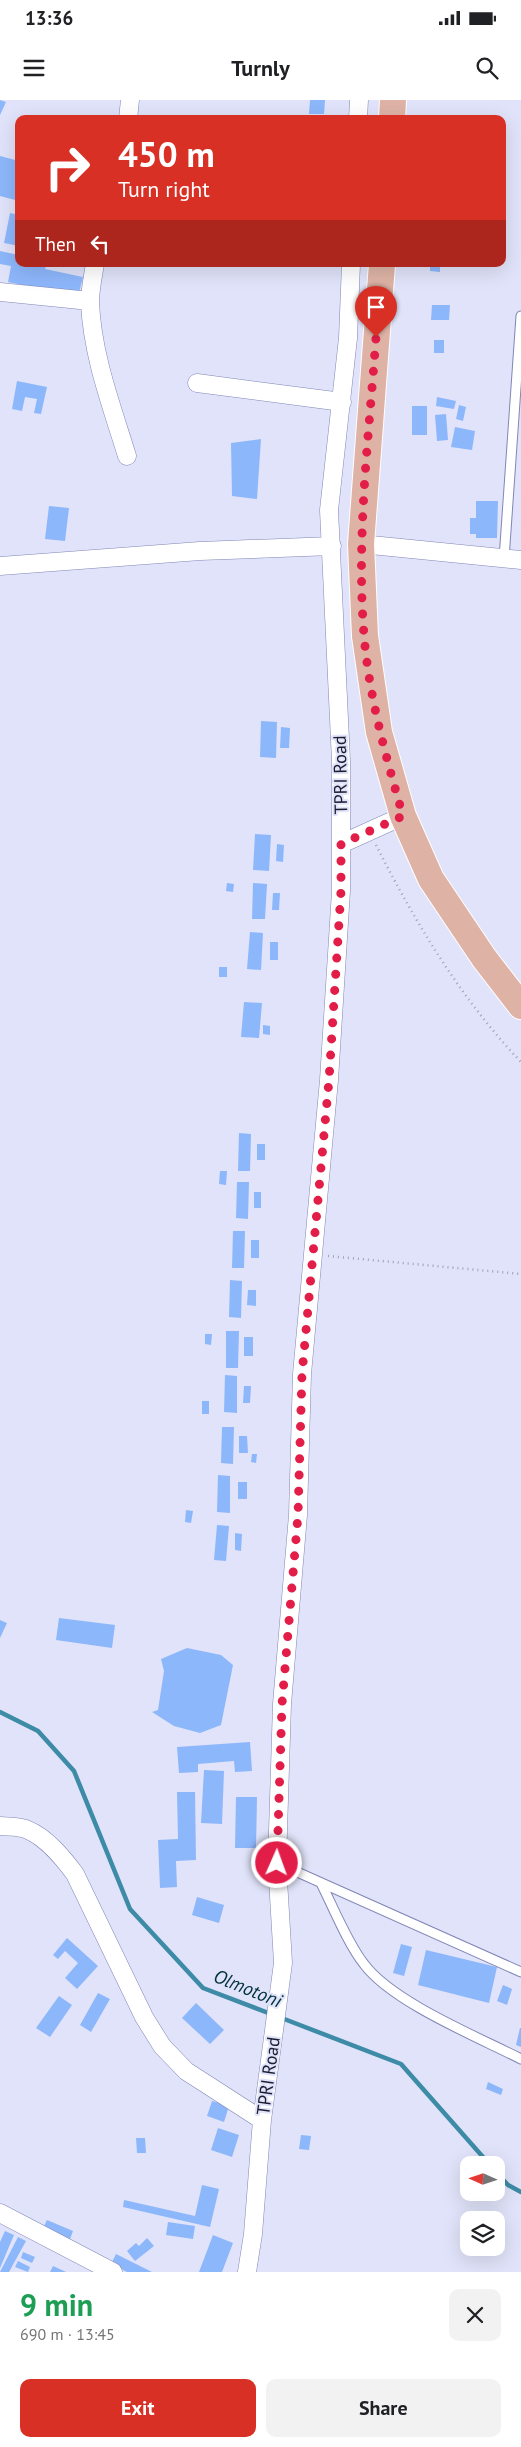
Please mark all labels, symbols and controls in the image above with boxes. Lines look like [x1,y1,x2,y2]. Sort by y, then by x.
text: 13:36 [25,6,73,30]
icon: menu [20,54,48,82]
text: Turnly [231,54,290,82]
icon: search [473,54,501,82]
text: 450 m [118,131,215,177]
icon: right [35,135,100,200]
text: Turn right [118,175,210,203]
icon: left [86,230,114,258]
text: Then [35,232,76,256]
pin [355,286,397,337]
icon: arrive [362,293,390,321]
street label: TPRI Road [328,735,352,815]
position arrow [250,1836,302,1888]
water label: Olmotoni [210,1963,287,2013]
street label: TPRI Road [251,2035,285,2117]
north arrow [460,2156,505,2201]
map controls [460,2156,505,2256]
button: layers [460,2211,505,2256]
text: 9 min [20,2285,93,2324]
button: close [449,2289,501,2341]
text: 690 m · 13:45 [20,2324,115,2344]
button: Exit [20,2379,256,2437]
button: Share [266,2379,501,2437]

